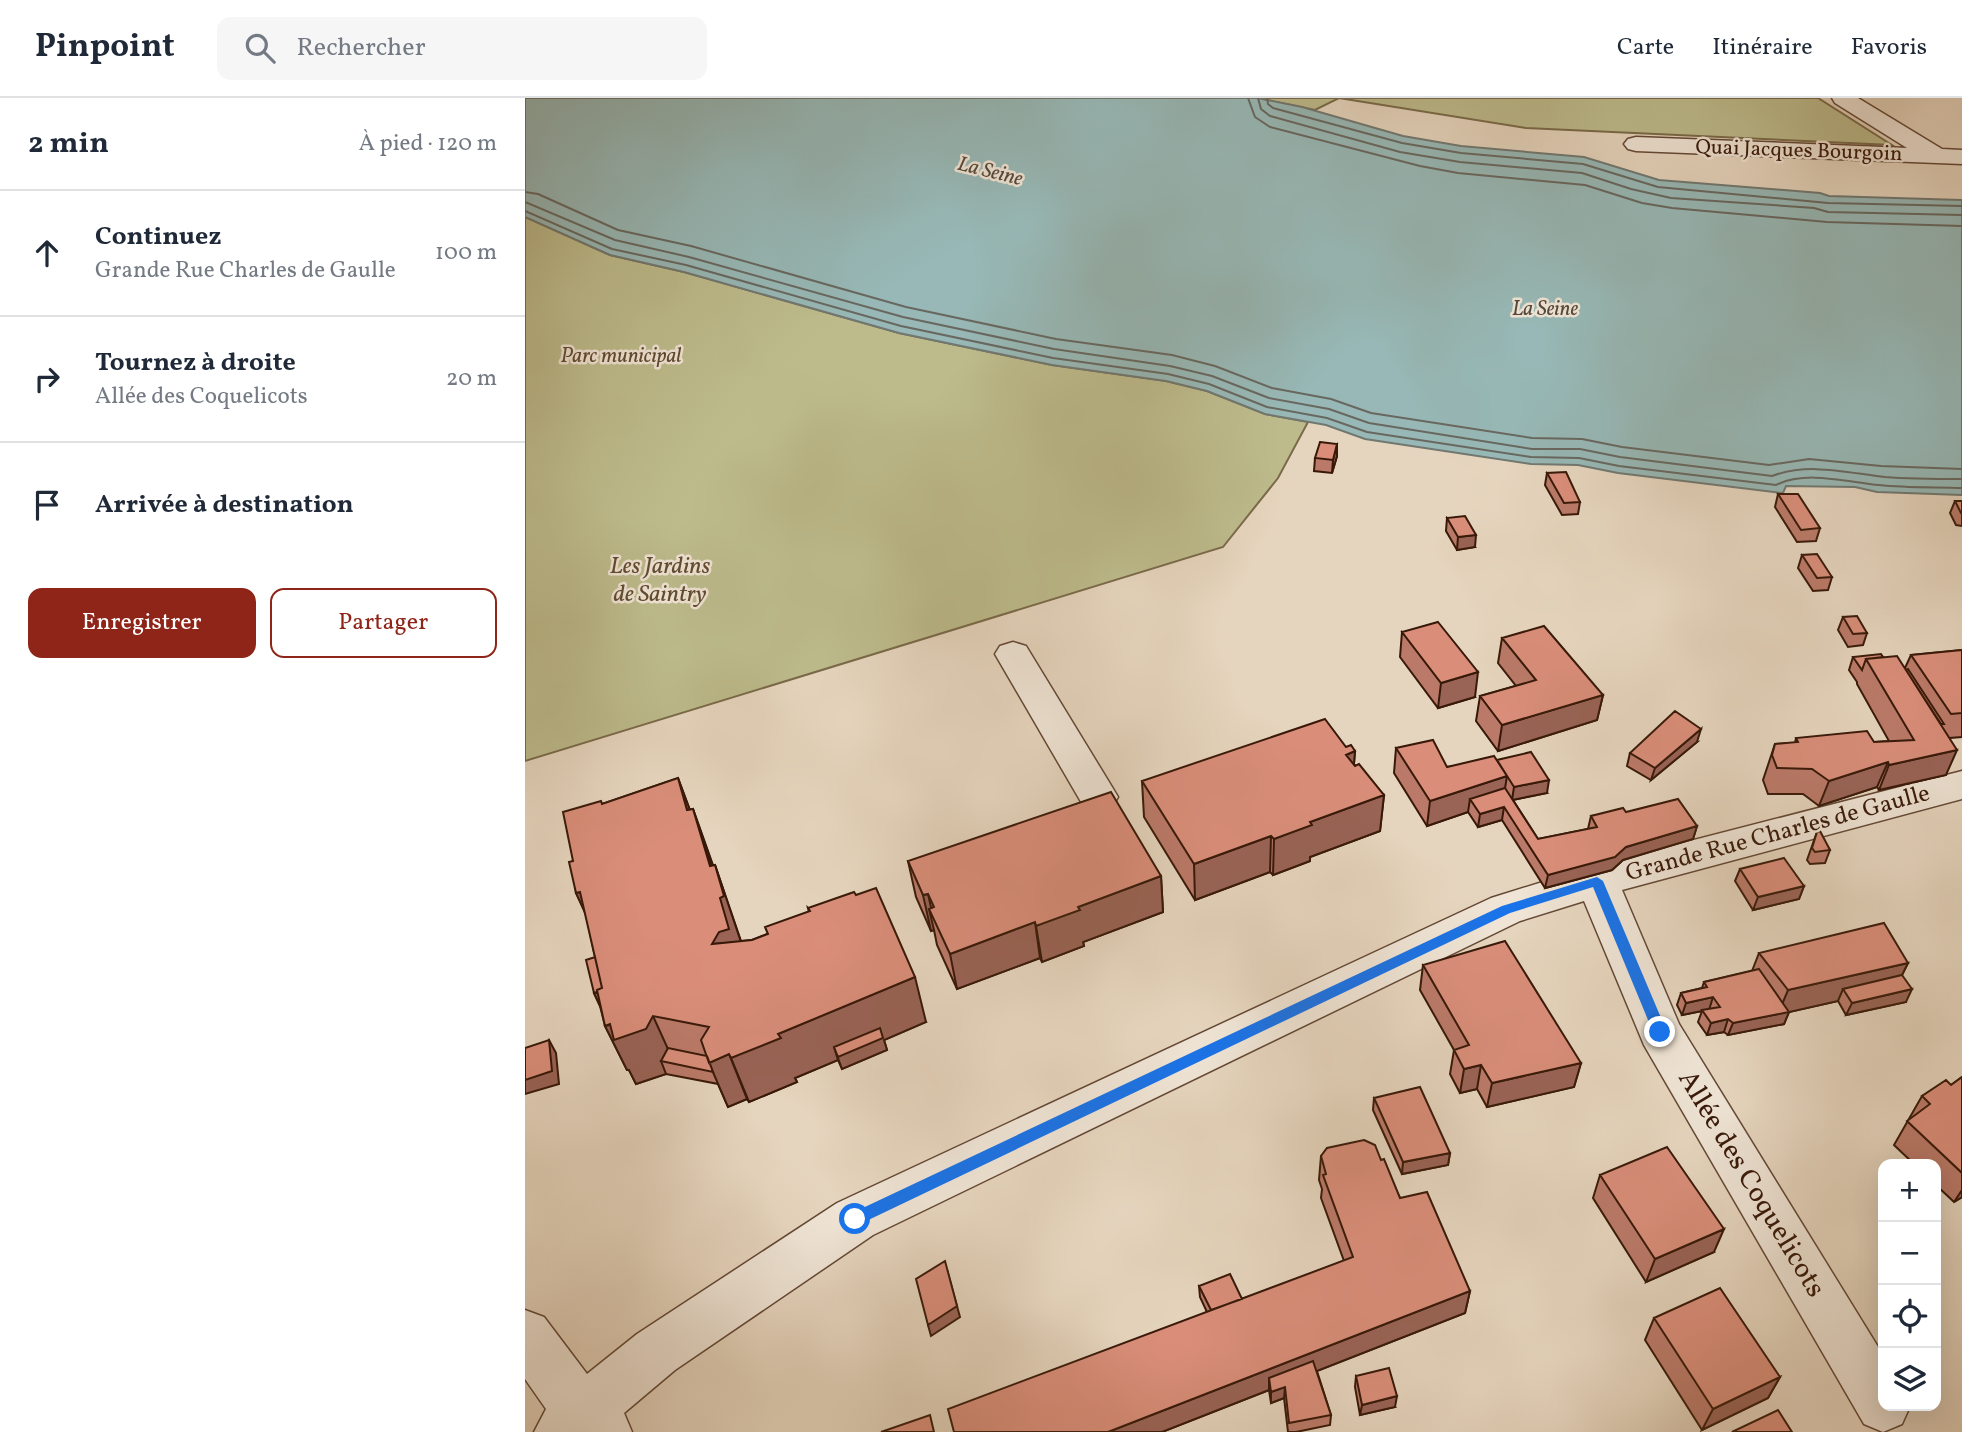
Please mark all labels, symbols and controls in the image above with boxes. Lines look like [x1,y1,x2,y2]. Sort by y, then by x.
search box [217,17,707,80]
text: Pinpoint [35,25,175,71]
icon: search [241,29,279,67]
text: Rechercher [297,30,426,66]
text: Carte [1617,31,1674,65]
text: Itinéraire [1712,31,1813,65]
text: Favoris [1851,31,1927,65]
text: 2 min [28,123,109,165]
text: À pied · 120 m [359,128,497,160]
street label: Quai Jacques Bourgoin [1695,133,1903,169]
water label: La Seine [954,150,1026,194]
text: Continuez [95,219,221,255]
icon: ahead [28,234,66,272]
text: 100 m [435,237,497,269]
text: Grande Rue Charles de Gaulle [95,255,396,287]
water label: La Seine [1512,295,1578,324]
park label: Parc municipal [560,342,682,371]
text: Tournez à droite [95,345,296,381]
icon: right [28,360,66,398]
text: 20 m [446,363,497,395]
text: Allée des Coquelicots [95,381,308,413]
icon: arrive [28,486,66,524]
text: Arrivée à destination [95,487,354,523]
park label: Les Jardins de Saintry [610,550,711,612]
button: Enregistrer [28,588,256,658]
button: Partager [270,588,497,658]
street label: Grande Rue Charles de Gaulle [1622,777,1934,891]
route end [1644,1016,1675,1047]
street label: Allée des Coquelicots [1668,1063,1834,1305]
map controls [1878,1159,1941,1411]
button: + [1878,1159,1941,1222]
route start [839,1203,870,1234]
button: − [1878,1222,1941,1285]
button: locate [1878,1285,1941,1348]
button: layers [1878,1348,1941,1411]

